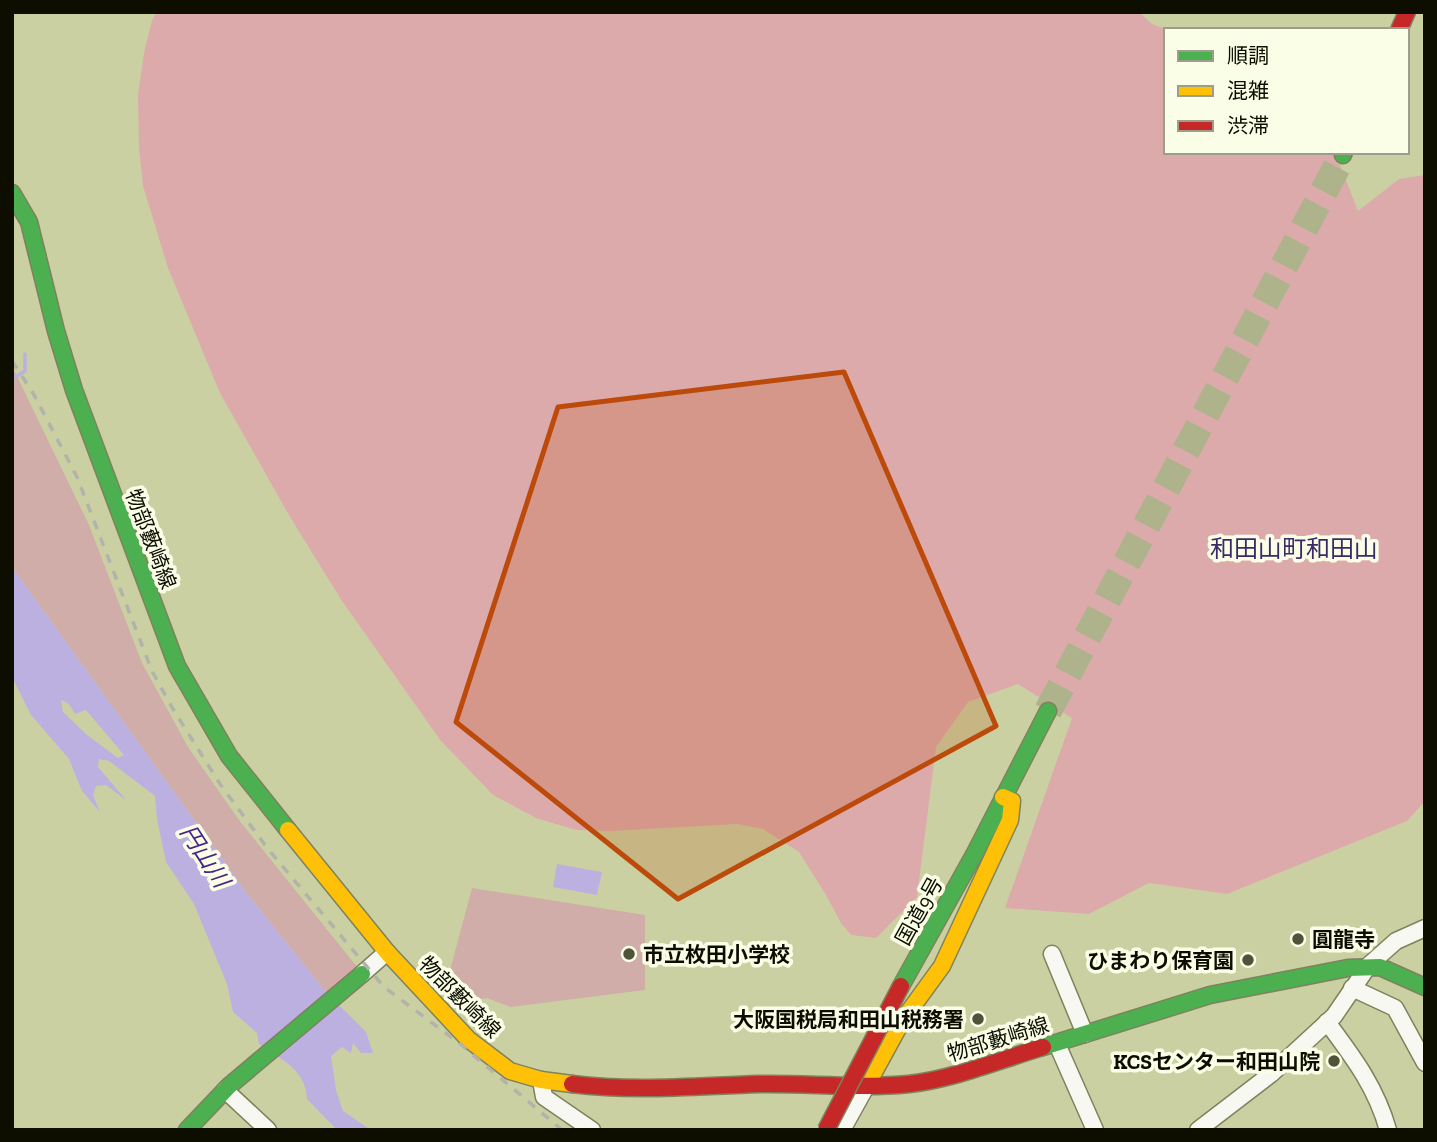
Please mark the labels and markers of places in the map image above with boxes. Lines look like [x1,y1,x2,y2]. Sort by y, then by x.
place label: 圓龍寺 [1312,927,1375,952]
marker: 圓龍寺 [1290,931,1306,947]
place label: 市立枚田小学校 [643,942,790,967]
marker: 市立枚田小学校 [621,946,637,962]
place label: ひまわり保育園 [1087,948,1234,973]
marker: ひまわり保育園 [1240,952,1256,968]
place label: 大阪国税局和田山税務署 [733,1007,964,1032]
marker: 大阪国税局和田山税務署 [970,1011,986,1027]
place label: KCSセンター和田山院 [1113,1049,1320,1074]
marker: KCSセンター和田山院 [1326,1053,1342,1069]

